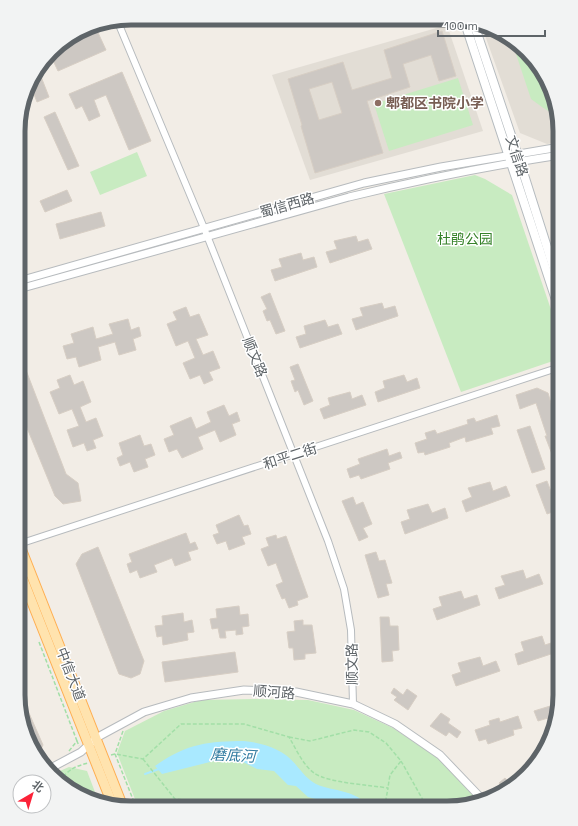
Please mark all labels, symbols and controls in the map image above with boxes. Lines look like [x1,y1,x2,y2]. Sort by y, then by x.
scale bar [438,12,545,38]
text: 100 m [444,18,478,34]
place label: 郫都区书院小学 [386,94,484,112]
marker: 郫都区书院小学 [373,98,383,108]
street label: 文信路 [502,133,532,179]
street label: 蜀信西路 [258,189,316,221]
park label: 杜鹃公园 [437,230,493,248]
street label: 顺文路 [239,334,271,380]
street label: 和平二街 [261,439,319,473]
street label: 顺文路 [343,643,361,685]
street label: 中信大道 [53,645,89,703]
street label: 顺河路 [252,682,296,702]
water label: 磨底河 [210,744,259,766]
north arrow [12,774,52,814]
text: 北 [30,777,47,795]

